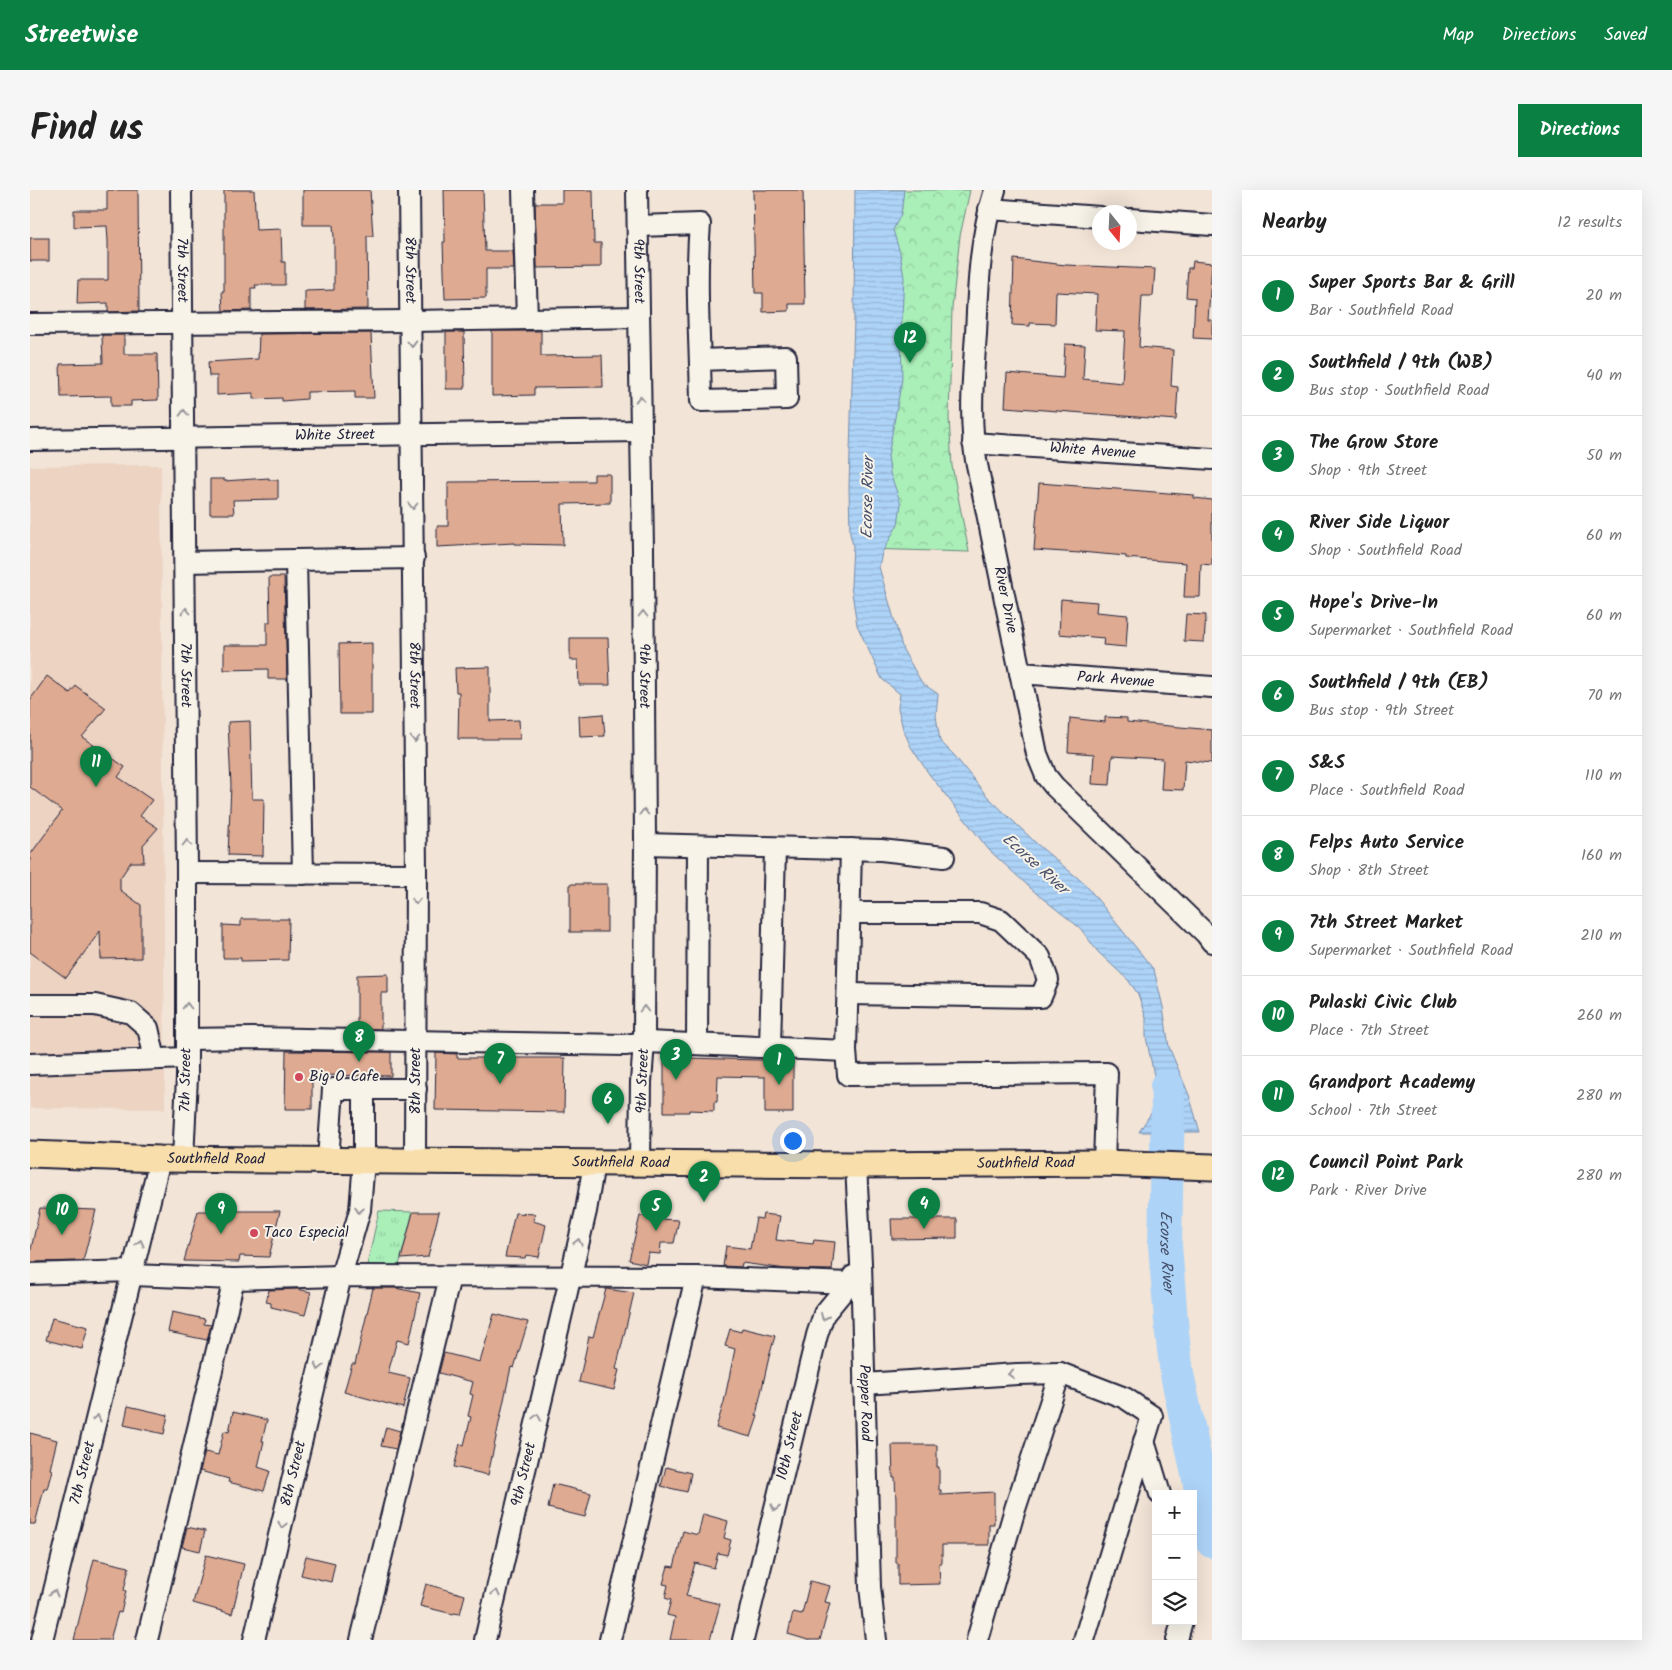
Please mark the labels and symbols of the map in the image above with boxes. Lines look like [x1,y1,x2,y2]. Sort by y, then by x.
north arrow [1092,205,1137,250]
street label: 8th Street [397,236,422,304]
street label: 7th Street [169,237,194,303]
street label: 9th Street [626,238,651,304]
pin: 12 [894,322,926,363]
one-way arrow [406,340,417,348]
one-way arrow [635,395,646,403]
one-way arrow [179,409,189,416]
street label: White Street [295,423,375,448]
street label: White Avenue [1049,436,1137,466]
water label: Ecorse River [855,453,881,539]
one-way arrow [408,502,418,510]
street label: River Drive [986,564,1024,636]
one-way arrow [180,606,191,614]
one-way arrow [638,610,648,618]
street label: 8th Street [402,641,426,709]
street label: 7th Street [173,642,198,708]
street label: 9th Street [632,643,656,709]
street label: Park Avenue [1076,665,1155,695]
one-way arrow [410,735,420,743]
pin: 11 [80,746,112,787]
one-way arrow [639,807,649,815]
water label: Ecorse River [996,827,1077,903]
one-way arrow [182,839,192,846]
one-way arrow [411,898,421,905]
one-way arrow [182,1001,192,1009]
one-way arrow [639,1005,649,1012]
pin: 8 [343,1021,375,1062]
pin: 3 [660,1039,692,1080]
pin: 7 [484,1043,516,1084]
pin: 1 [763,1044,795,1085]
street label: 7th Street [173,1047,199,1113]
street label: 8th Street [404,1047,428,1114]
street label: 9th Street [630,1048,656,1114]
place label: Big O Cafe [309,1065,379,1089]
marker: Big O Cafe [293,1071,305,1083]
pin: 6 [592,1083,624,1124]
your location [780,1128,806,1154]
street label: Southfield Road [167,1147,265,1172]
street label: Southfield Road [572,1151,670,1175]
street label: Southfield Road [977,1151,1075,1176]
pin: 2 [688,1161,720,1202]
pin: 4 [908,1188,940,1229]
pin: 5 [640,1190,672,1231]
pin: 9 [205,1193,237,1234]
pin: 10 [46,1194,78,1235]
one-way arrow [355,1205,365,1214]
water label: Ecorse River [1152,1211,1182,1297]
place label: Taco Especial [264,1221,349,1245]
marker: Taco Especial [248,1227,260,1239]
one-way arrow [572,1237,583,1246]
one-way arrow [134,1239,145,1248]
one-way arrow [819,1312,830,1321]
one-way arrow [314,1363,325,1372]
street label: Pepper Road [852,1364,878,1442]
one-way arrow [1007,1369,1015,1380]
street label: 10th Street [770,1409,810,1483]
one-way arrow [91,1413,102,1422]
one-way arrow [531,1413,542,1422]
street label: 7th Street [64,1438,102,1507]
street label: 8th Street [274,1438,313,1509]
street label: 9th Street [505,1440,543,1509]
one-way arrow [770,1504,781,1513]
one-way arrow [277,1521,288,1530]
one-way arrow [490,1588,501,1597]
one-way arrow [48,1589,58,1597]

